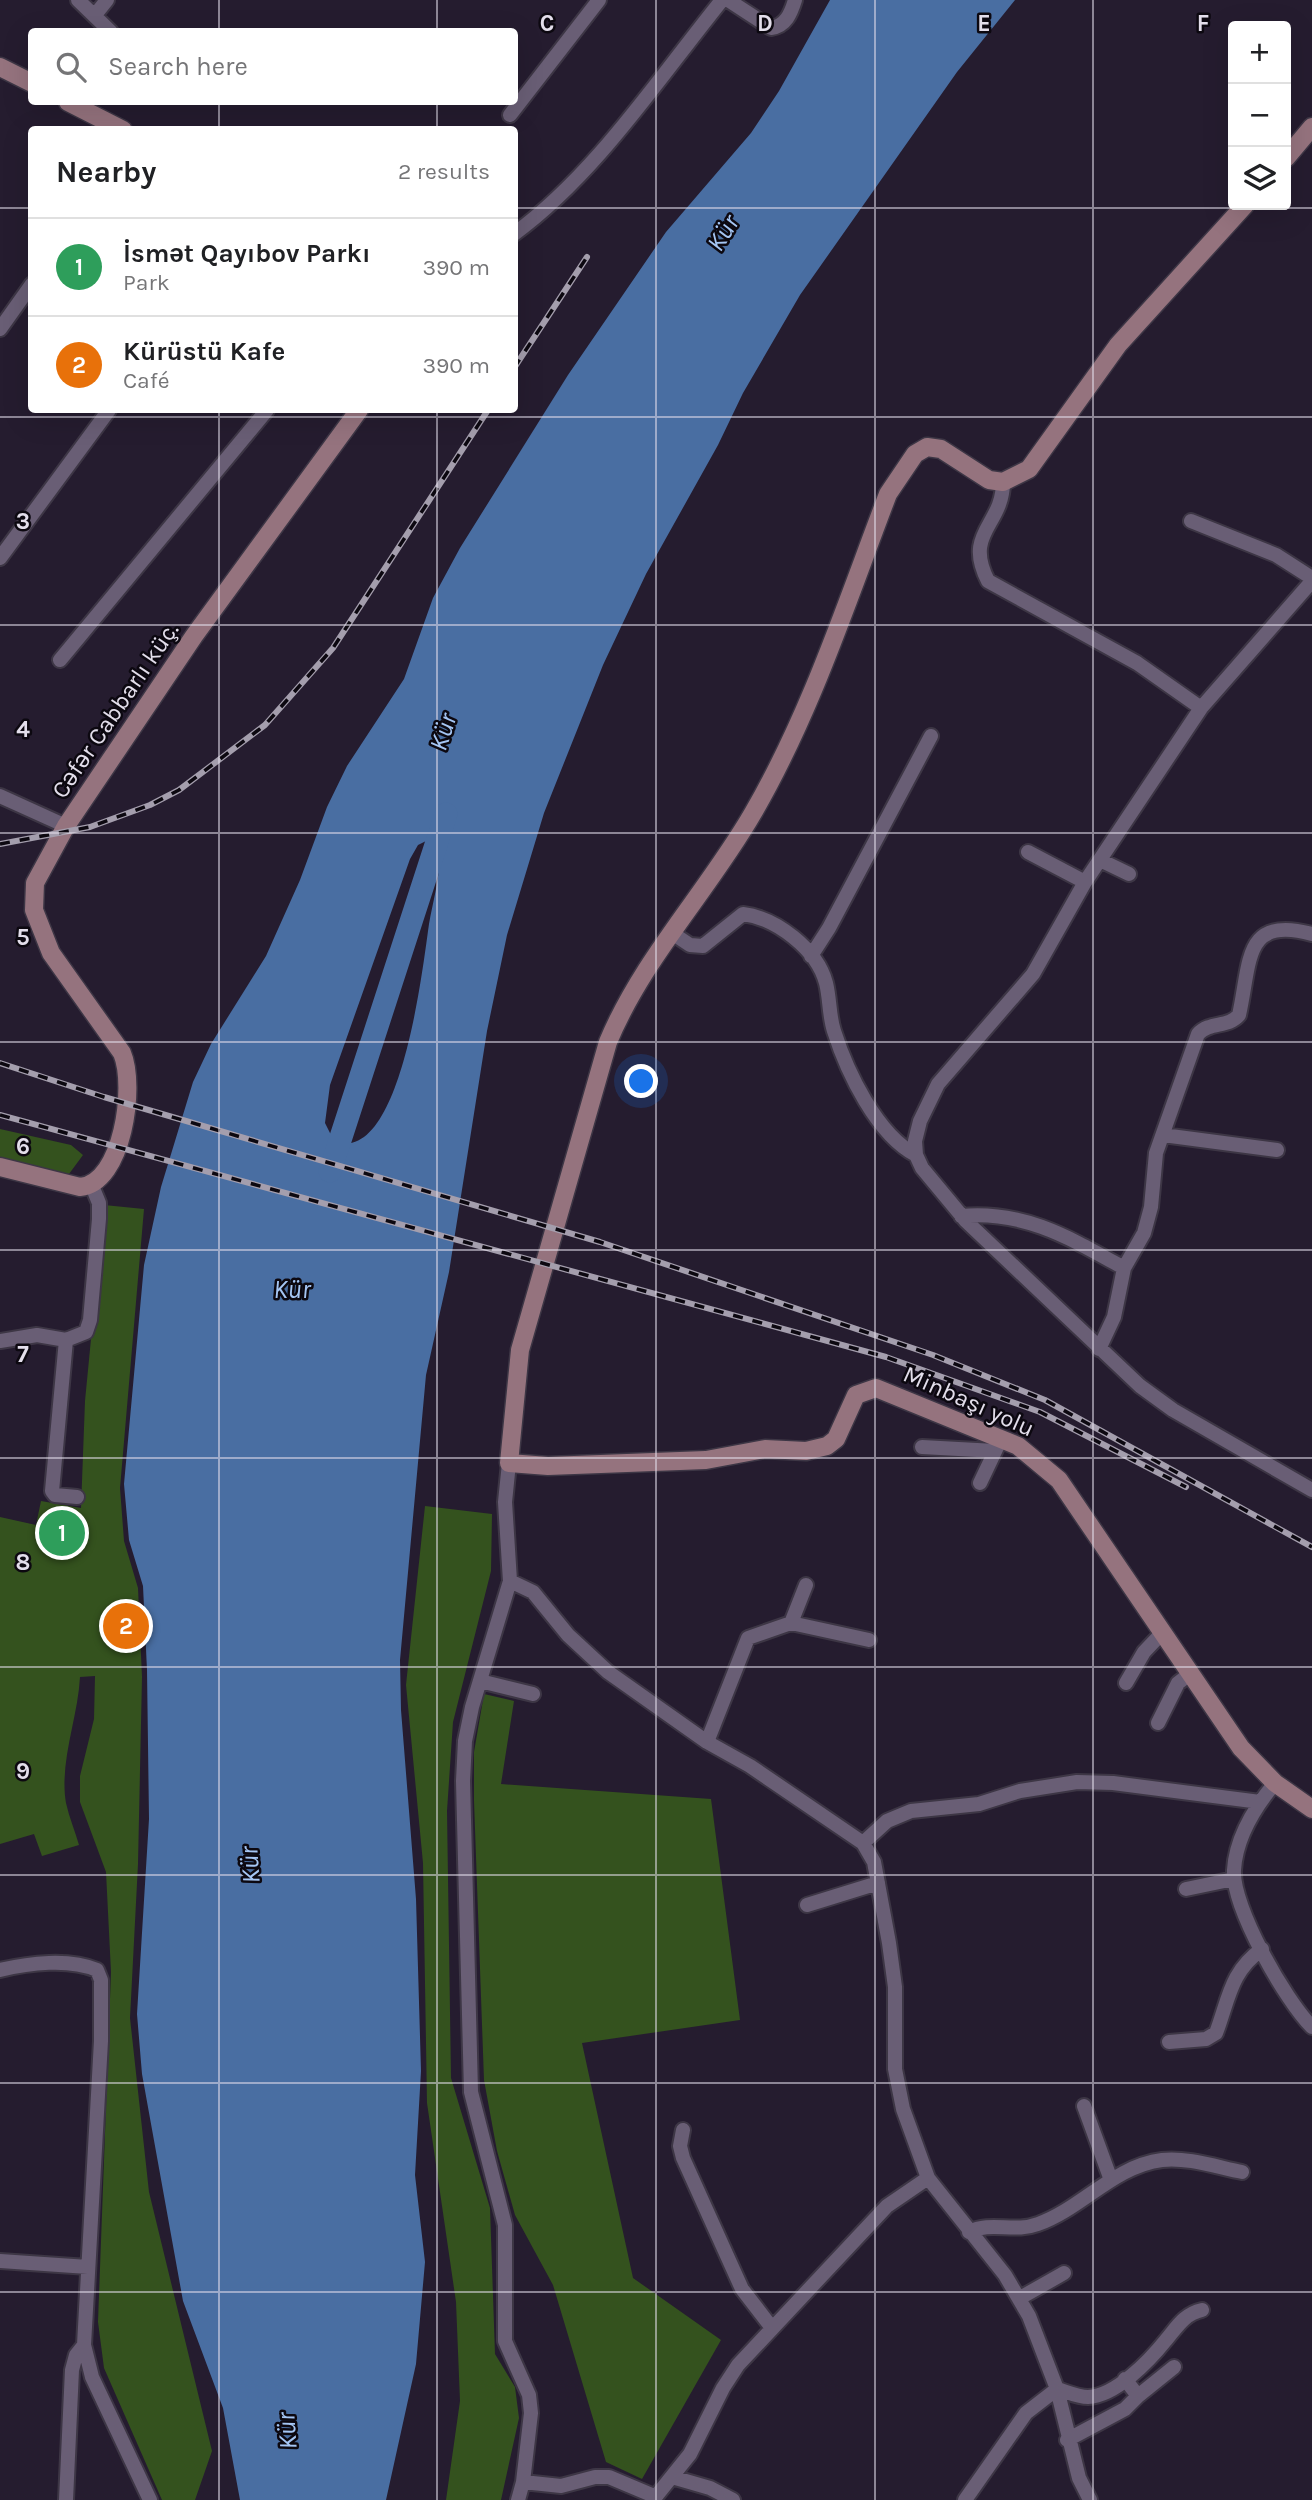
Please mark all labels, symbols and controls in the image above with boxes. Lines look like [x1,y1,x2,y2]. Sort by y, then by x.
text: C [540,10,554,37]
text: D [757,10,773,37]
text: E [977,10,991,37]
text: F [1197,10,1209,37]
map controls [1228,21,1291,210]
button: + [1228,21,1291,84]
search box [28,28,518,105]
icon: search [52,48,90,86]
text: Search here [108,51,248,82]
button: − [1228,84,1291,147]
button: layers [1228,147,1291,210]
text: Nearby [56,154,156,190]
text: 2 results [398,158,490,185]
water label: Kür [700,208,747,257]
text: İsmət Qayıbov Parkı [123,238,370,269]
text: 1 [75,254,83,281]
text: 390 m [422,254,490,281]
text: Park [123,269,170,296]
text: Kürüstü Kafe [123,336,285,367]
text: 2 [72,352,86,379]
text: 390 m [422,352,490,379]
text: Café [123,367,169,394]
text: 3 [16,508,30,535]
street label: Cəfər Cabbarlı küç. [46,617,184,803]
water label: Kür [422,708,464,755]
text: 4 [16,716,30,743]
text: 5 [16,924,30,951]
your location [624,1064,658,1098]
text: 6 [16,1133,30,1160]
water label: Kür [273,1274,312,1305]
text: 7 [17,1341,29,1368]
street label: Minbaşı yolu [899,1360,1039,1442]
pin: 1 [39,1507,85,1559]
text: 8 [16,1549,30,1576]
pin: 2 [103,1600,149,1652]
text: 9 [16,1758,30,1785]
water label: Kür [233,1844,267,1885]
water label: Kür [270,2410,304,2451]

